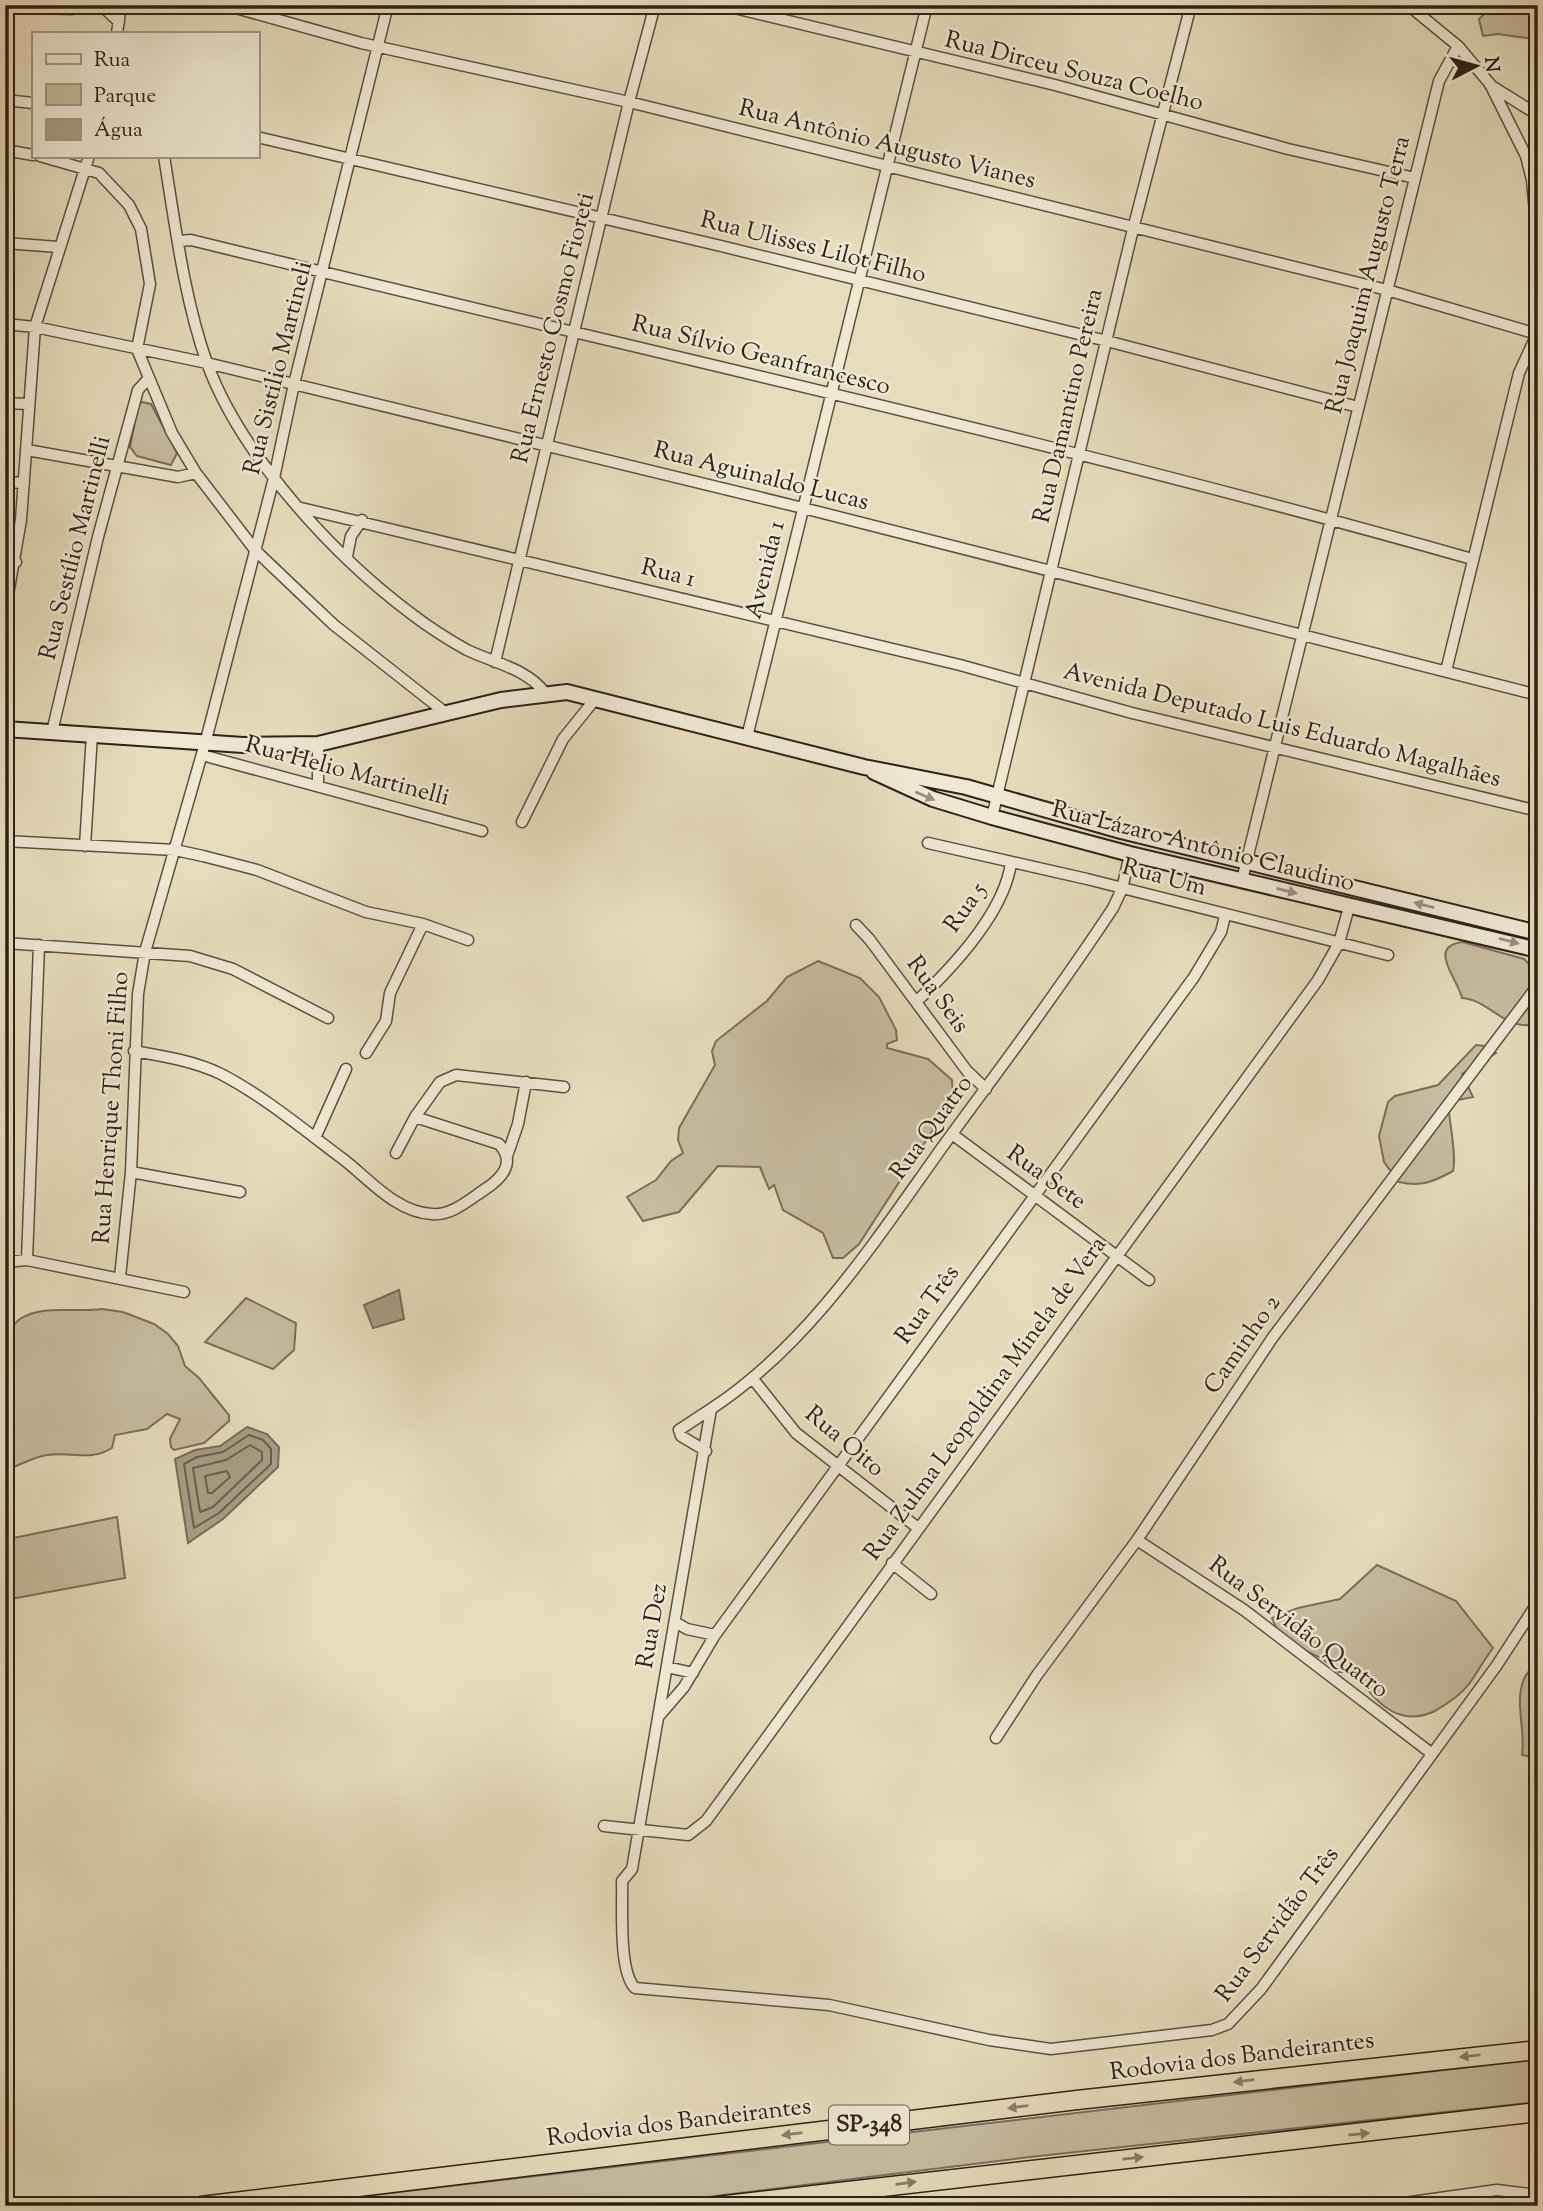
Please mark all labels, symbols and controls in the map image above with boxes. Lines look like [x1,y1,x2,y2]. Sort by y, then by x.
street label: Rua Dirceu Souza Coelho [941,23,1207,121]
legend [32,32,259,158]
north arrow [1442,32,1512,102]
text: Rua [94,46,131,76]
text: N [1476,56,1505,73]
text: Parque [94,82,156,112]
street label: Rua Antônio Augusto Vianes [735,92,1039,198]
text: Água [94,116,143,146]
street label: Rua Joaquim Augusto Terra [1318,133,1420,417]
street label: Rua Ernesto Cosmo Fioreti [504,189,604,467]
street label: Rua Ulisses Lilot Filho [696,203,930,293]
street label: Rua Sistilio Martineli [236,257,322,478]
street label: Rua Damantino Pereira [1026,286,1112,526]
street label: Rua Sílvio Geanfrancesco [628,307,894,405]
street label: Rua Sestílio Martinelli [32,432,120,664]
street label: Rua Aguinaldo Lucas [650,434,872,520]
street label: Avenida 1 [737,517,795,623]
street label: Rua 1 [637,551,699,597]
street label: Avenida Deputado Luis Eduardo Magalhães [1060,655,1504,797]
street label: Rua Helio Martinelli [241,728,453,816]
one-way arrow [915,790,935,802]
street label: Rua Lázaro Antônio Claudino [1048,793,1358,901]
street label: Rua Um [1118,850,1210,906]
street label: Rua 5 [936,876,996,940]
one-way arrow [1276,886,1298,897]
one-way arrow [1413,899,1435,910]
one-way arrow [1499,937,1520,947]
street label: Rua Seis [897,949,977,1041]
street label: Rua Henrique Thoni Filho [86,971,138,1245]
street label: Rua Quatro [882,1069,982,1187]
street label: Rua Sete [999,1137,1093,1219]
street label: Rua Zulma Leopoldina Minela de Vera [857,1230,1115,1568]
street label: Rua Três [888,1258,968,1352]
street label: Caminho 2 [1196,1288,1290,1402]
street label: Rua Oito [797,1398,891,1486]
street label: Rua Servidão Quatro [1201,1549,1395,1707]
street label: Rua Dez [629,1581,677,1671]
street label: Rua Servidão Três [1208,1840,1348,2010]
street label: Rodovia dos Bandeirantes [1108,2024,1376,2090]
one-way arrow [1459,2051,1481,2062]
one-way arrow [1233,2076,1255,2087]
street label: Rodovia dos Bandeirantes [545,2090,813,2156]
one-way arrow [1007,2102,1029,2113]
road number: SP-348 [829,2106,909,2144]
one-way arrow [1348,2128,1370,2139]
one-way arrow [781,2129,803,2140]
one-way arrow [1122,2152,1144,2163]
one-way arrow [896,2177,918,2188]

